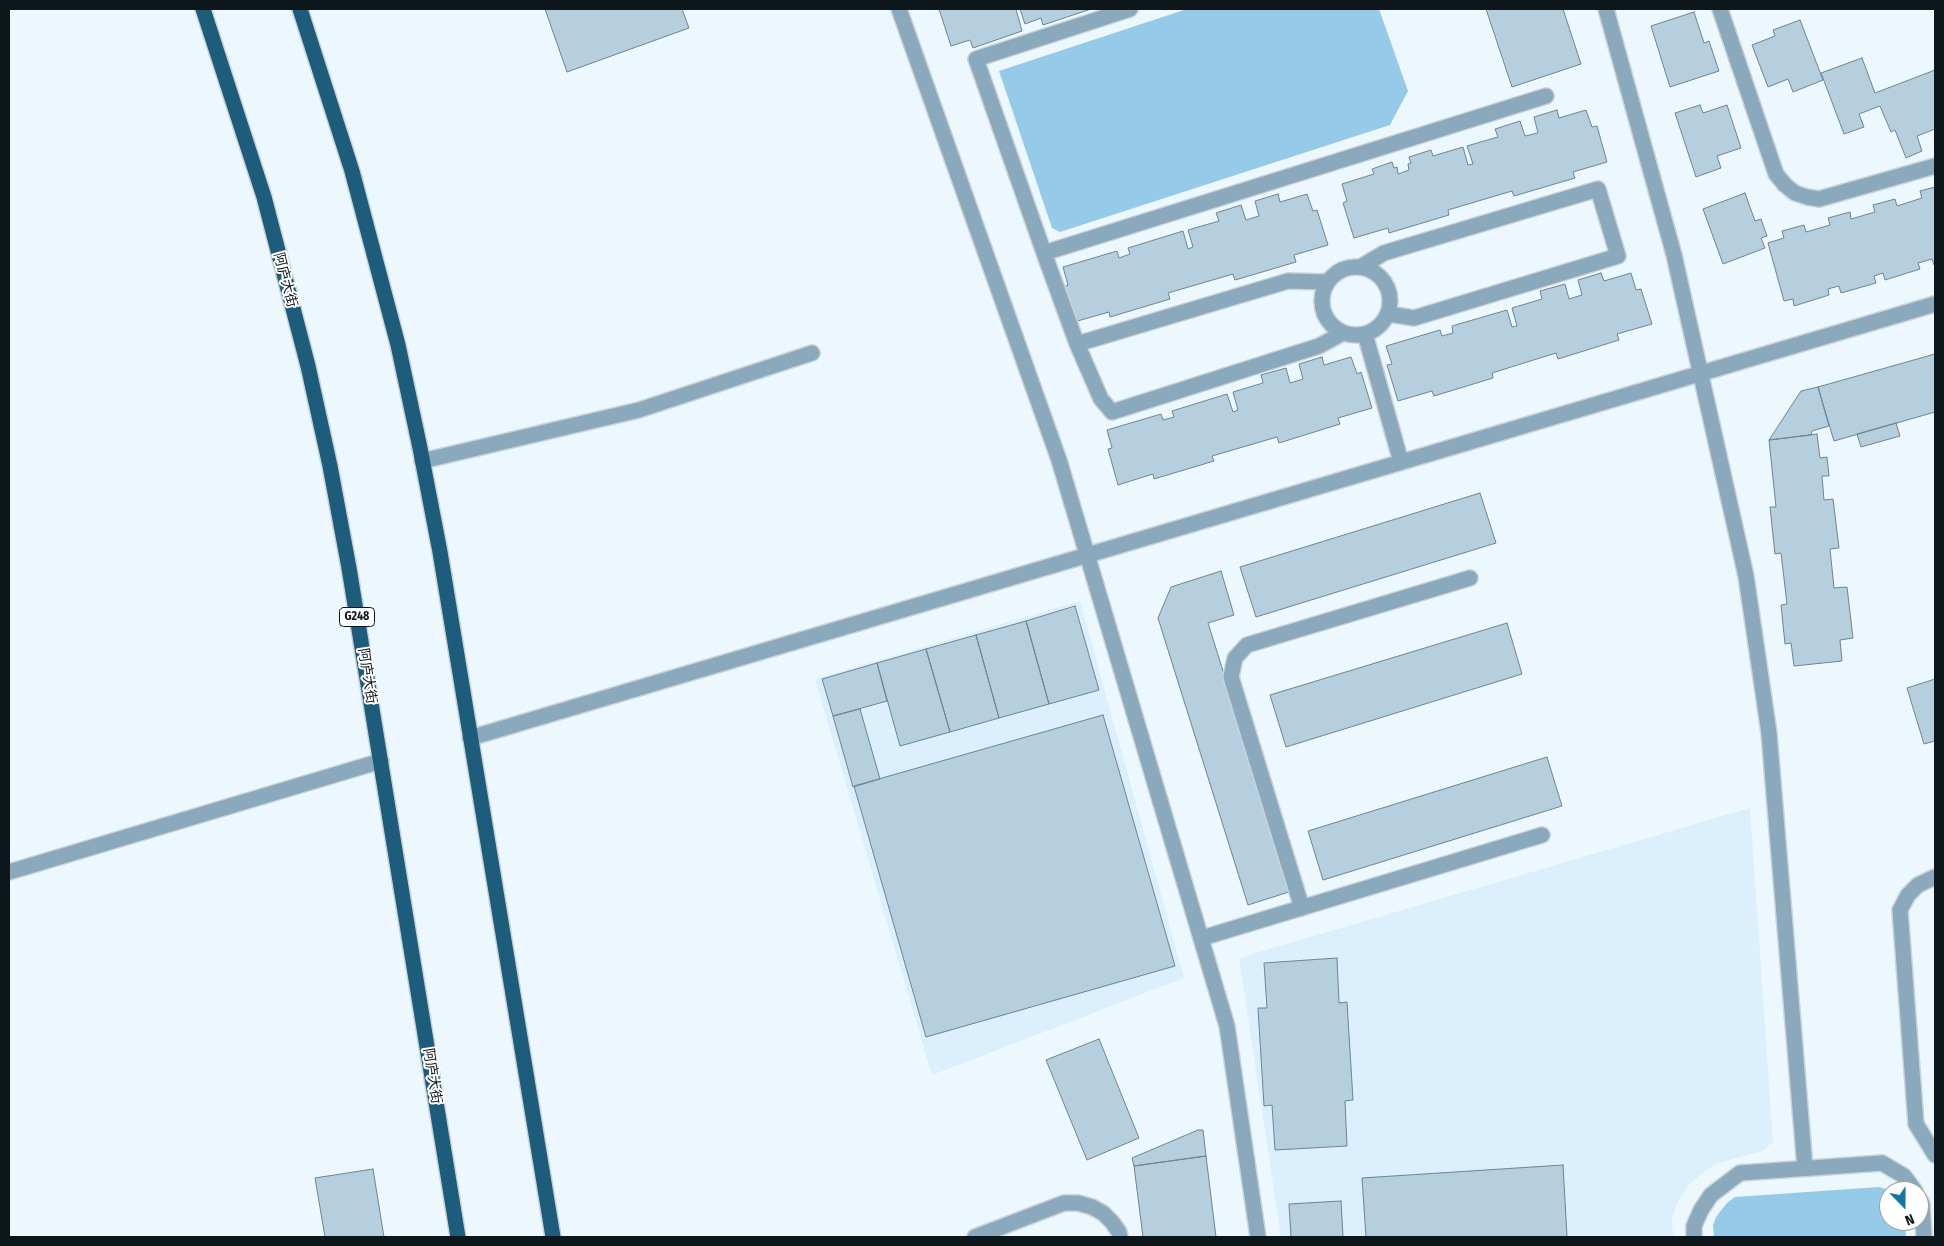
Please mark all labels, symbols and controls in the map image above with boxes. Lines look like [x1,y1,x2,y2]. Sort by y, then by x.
street label: 阿庐大街 [270,251,300,309]
road number: G248 [340,608,374,626]
street label: 阿庐大街 [354,647,380,705]
street label: 阿庐大街 [419,1047,445,1105]
north arrow [1879,1181,1929,1231]
text: N [1902,1210,1917,1229]

